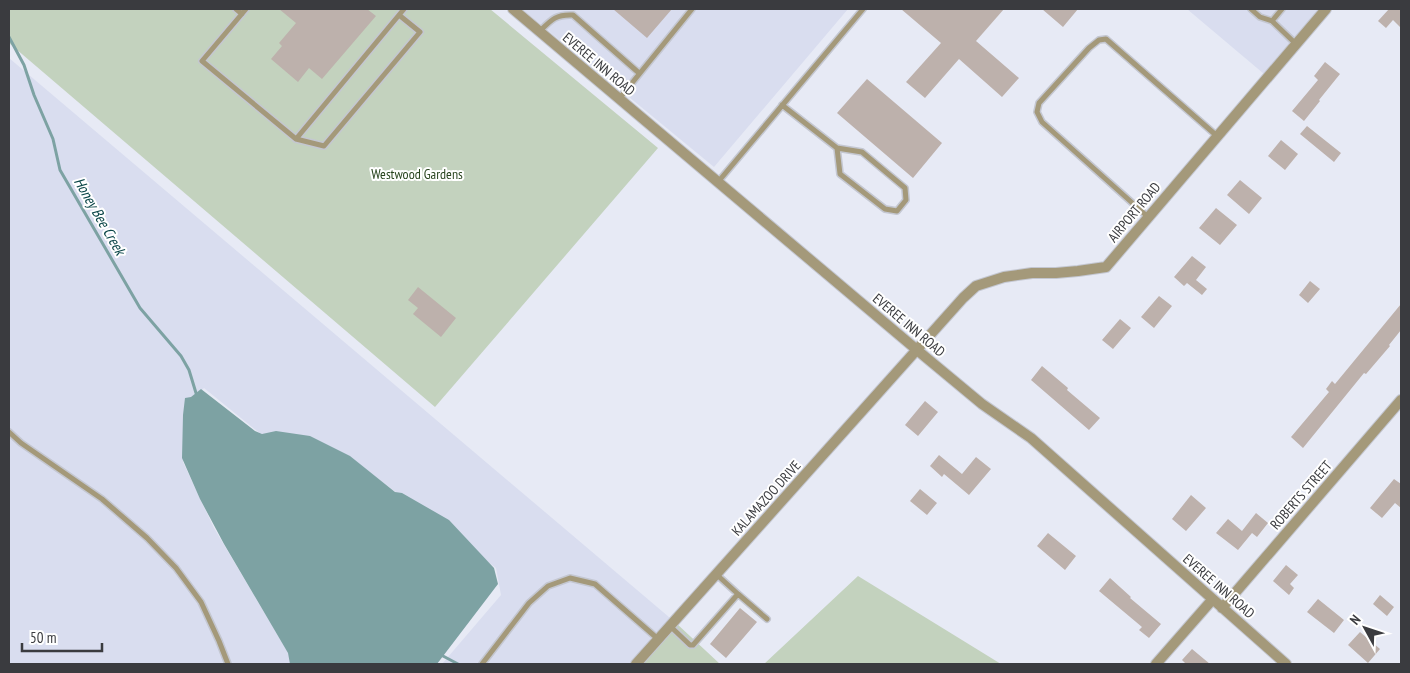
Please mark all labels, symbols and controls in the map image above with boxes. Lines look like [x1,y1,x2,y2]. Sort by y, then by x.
street label: EVEREE INN ROAD [559,28,639,100]
park label: Westwood Gardens [371,165,463,183]
water label: Honey Bee Creek [70,174,131,260]
street label: AIRPORT ROAD [1104,178,1164,246]
street label: EVEREE INN ROAD [869,289,949,361]
street label: ROBERTS STREET [1266,456,1336,533]
street label: KALAMAZOO DRIVE [727,457,805,539]
street label: EVEREE INN ROAD [1179,550,1259,622]
north arrow [1340,603,1390,653]
text: N [1346,611,1364,628]
scale bar [22,620,102,652]
text: 50 m [30,628,56,647]

